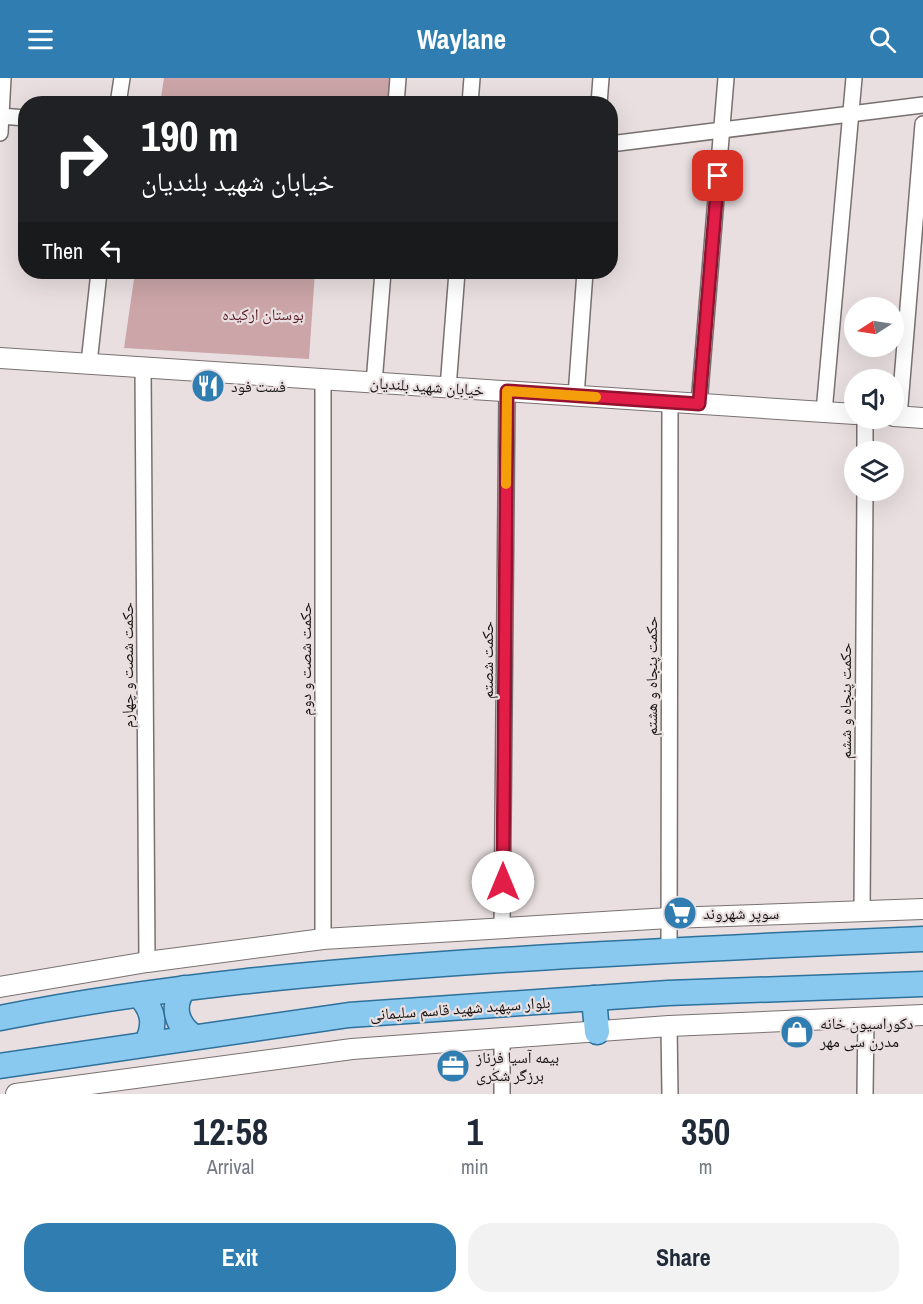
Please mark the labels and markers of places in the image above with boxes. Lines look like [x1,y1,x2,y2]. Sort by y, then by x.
pin [692,150,743,201]
restaurant icon: فست فود [190,368,226,404]
place label: فست فود [231,375,286,397]
supermarket icon: سوپر شهروند [662,895,698,931]
place label: سوپر شهروند [703,902,779,924]
place label: دکوراسیون خانه مدرن سی مهر [819,1012,913,1052]
shop icon: دکوراسیون خانه مدرن سی مهر [779,1014,815,1050]
place label: بیمه آسیا فرناز برزگر شکری [475,1046,559,1086]
office icon: بیمه آسیا فرناز برزگر شکری [435,1048,471,1084]

